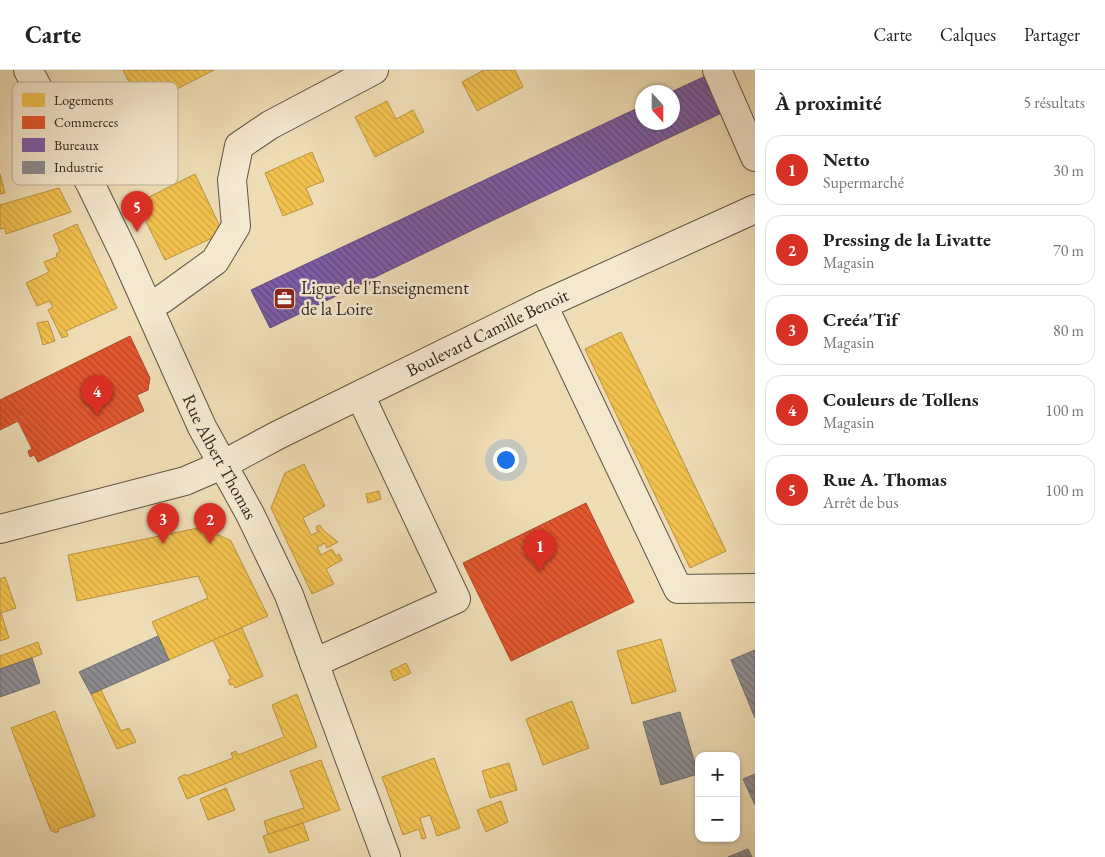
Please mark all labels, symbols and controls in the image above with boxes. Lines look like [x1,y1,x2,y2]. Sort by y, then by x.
text: Carte [25,19,81,50]
text: Carte [873,23,912,46]
text: Calques [940,23,996,46]
text: Partager [1024,23,1080,46]
legend [12,82,178,185]
north arrow [635,85,680,130]
text: À proximité [775,89,882,116]
text: Logements [54,91,114,109]
text: 5 résultats [1023,92,1085,113]
text: Commerces [54,113,119,131]
text: Bureaux [54,136,99,154]
text: Netto [823,147,870,172]
text: Industrie [54,158,104,176]
text: 1 [788,160,796,181]
text: 30 m [1053,160,1084,181]
text: Supermarché [823,172,904,193]
pin: 5 [121,191,153,232]
text: Pressing de la Livatte [823,227,991,252]
text: 2 [788,240,796,261]
text: 70 m [1053,240,1084,261]
text: Magasin [823,252,874,273]
place label: Ligue de l'Enseignement de la Loire [301,276,469,320]
street label: Boulevard Camille Benoit [402,283,572,381]
office icon: Ligue de l'Enseignement de la Loire [273,286,297,310]
text: Creéa'Tif [823,307,898,332]
text: 3 [788,320,796,341]
text: 80 m [1053,320,1084,341]
text: Magasin [823,332,874,353]
pin: 4 [81,375,113,416]
text: Couleurs de Tollens [823,387,979,412]
street label: Rue Albert Thomas [178,390,263,523]
text: 4 [788,400,796,421]
text: 100 m [1045,400,1084,421]
text: Magasin [823,412,874,433]
your location [493,447,519,473]
text: Rue A. Thomas [823,467,947,492]
text: 5 [788,480,796,501]
text: 100 m [1045,480,1084,501]
text: Arrêt de bus [823,492,899,513]
pin: 3 [147,503,179,544]
pin: 2 [194,503,226,544]
pin: 1 [524,530,556,571]
map controls [695,752,740,842]
button: + [695,752,740,797]
button: − [695,797,740,842]

